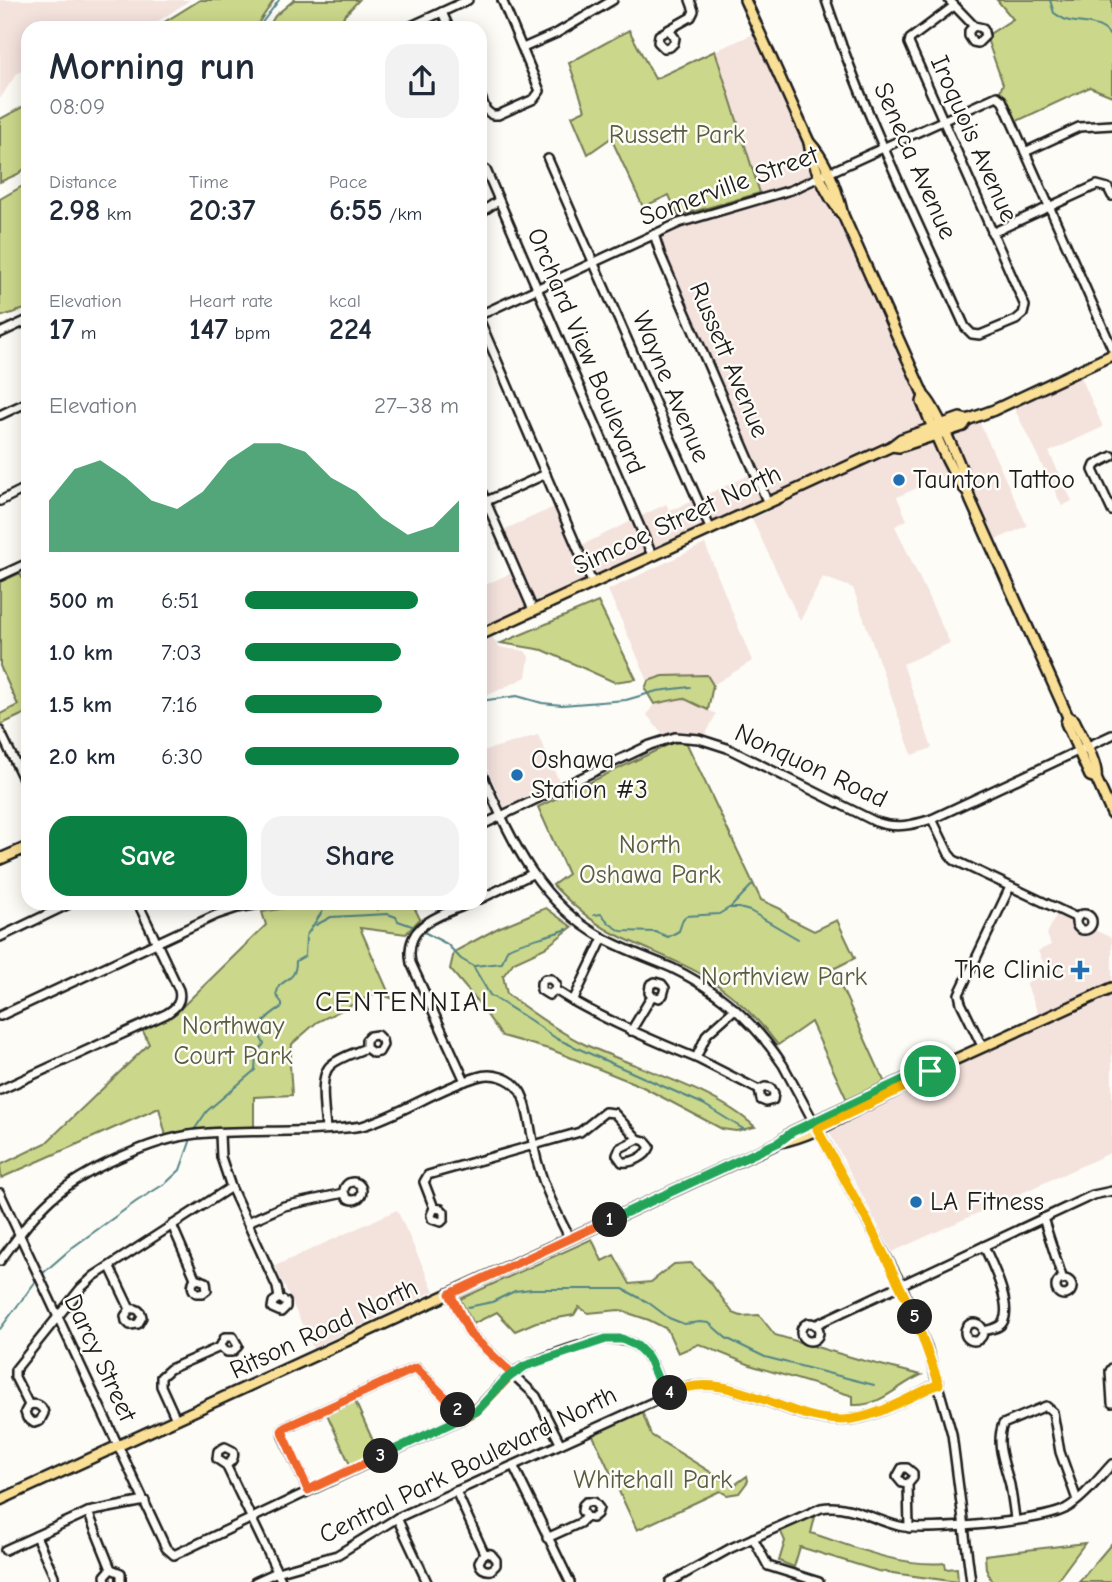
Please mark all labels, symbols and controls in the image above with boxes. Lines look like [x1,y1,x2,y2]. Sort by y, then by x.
button: share [385,44,459,118]
text: Morning run [49,45,255,89]
street label: Iroquois Avenue [924,51,1024,227]
street label: Seneca Avenue [867,78,963,244]
text: 08:09 [49,93,105,120]
park label: Russett Park [609,120,746,150]
street label: Somerville Street [636,139,824,232]
text: Distance [49,171,117,193]
text: Time [189,171,228,193]
text: Pace [329,171,367,193]
text: 2.98 [49,193,100,228]
text: 20:37 [189,193,256,228]
text: 6:55 [329,193,383,228]
text: km [100,203,132,225]
text: /km [383,203,422,225]
street label: Orchard View Boulevard [521,224,651,478]
street label: Russett Avenue [683,278,775,442]
text: Elevation [49,290,122,312]
text: Heart rate [189,290,273,312]
text: kcal [329,290,361,312]
street label: Wayne Avenue [626,307,716,467]
text: 17 [49,312,74,347]
text: 147 [189,312,228,347]
text: 224 [329,312,372,347]
text: m [74,322,96,344]
text: bpm [228,322,270,344]
text: Elevation [49,392,137,419]
text: 27–38 m [374,392,459,419]
street label: Simcoe Street North [568,459,786,581]
place label: Taunton Tattoo [913,465,1075,495]
marker: Taunton Tattoo [891,472,907,488]
text: 500 m [49,587,114,614]
text: 6:51 [161,587,199,614]
text: 1.0 km [49,639,113,666]
text: 7:03 [161,639,202,666]
text: 1.5 km [49,691,112,718]
text: 7:16 [161,691,198,718]
street label: Nonquon Road [730,718,892,814]
text: 2.0 km [49,743,115,770]
text: 6:30 [161,743,203,770]
place label: Oshawa Station #3 [531,745,648,805]
marker: Oshawa Station #3 [509,767,525,783]
button: Save [49,816,247,896]
button: Share [261,816,459,896]
park label: North Oshawa Park [579,830,721,890]
place label: The Clinic [954,955,1064,985]
marker: The Clinic [1070,960,1090,980]
park label: Northview Park [701,962,868,992]
district label: CENTENNIAL [315,986,497,1018]
park label: Northway Court Park [173,1011,293,1071]
pin [900,1041,960,1101]
icon: arrive [911,1052,949,1090]
place label: LA Fitness [930,1187,1044,1217]
marker: LA Fitness [908,1194,924,1210]
pin: 1 [592,1202,628,1238]
text: 1 [606,1208,613,1230]
street label: Ritson Road North [225,1272,423,1386]
street label: Darcy Street [57,1289,143,1428]
pin: 5 [898,1300,932,1334]
text: 5 [909,1305,920,1327]
pin: 4 [652,1376,688,1410]
street label: Central Park Boulevard North [314,1380,622,1550]
text: 4 [665,1381,674,1403]
pin: 2 [440,1392,476,1428]
text: 2 [453,1398,462,1420]
pin: 3 [364,1438,398,1474]
text: 3 [376,1444,385,1466]
park label: Whitehall Park [573,1465,733,1495]

